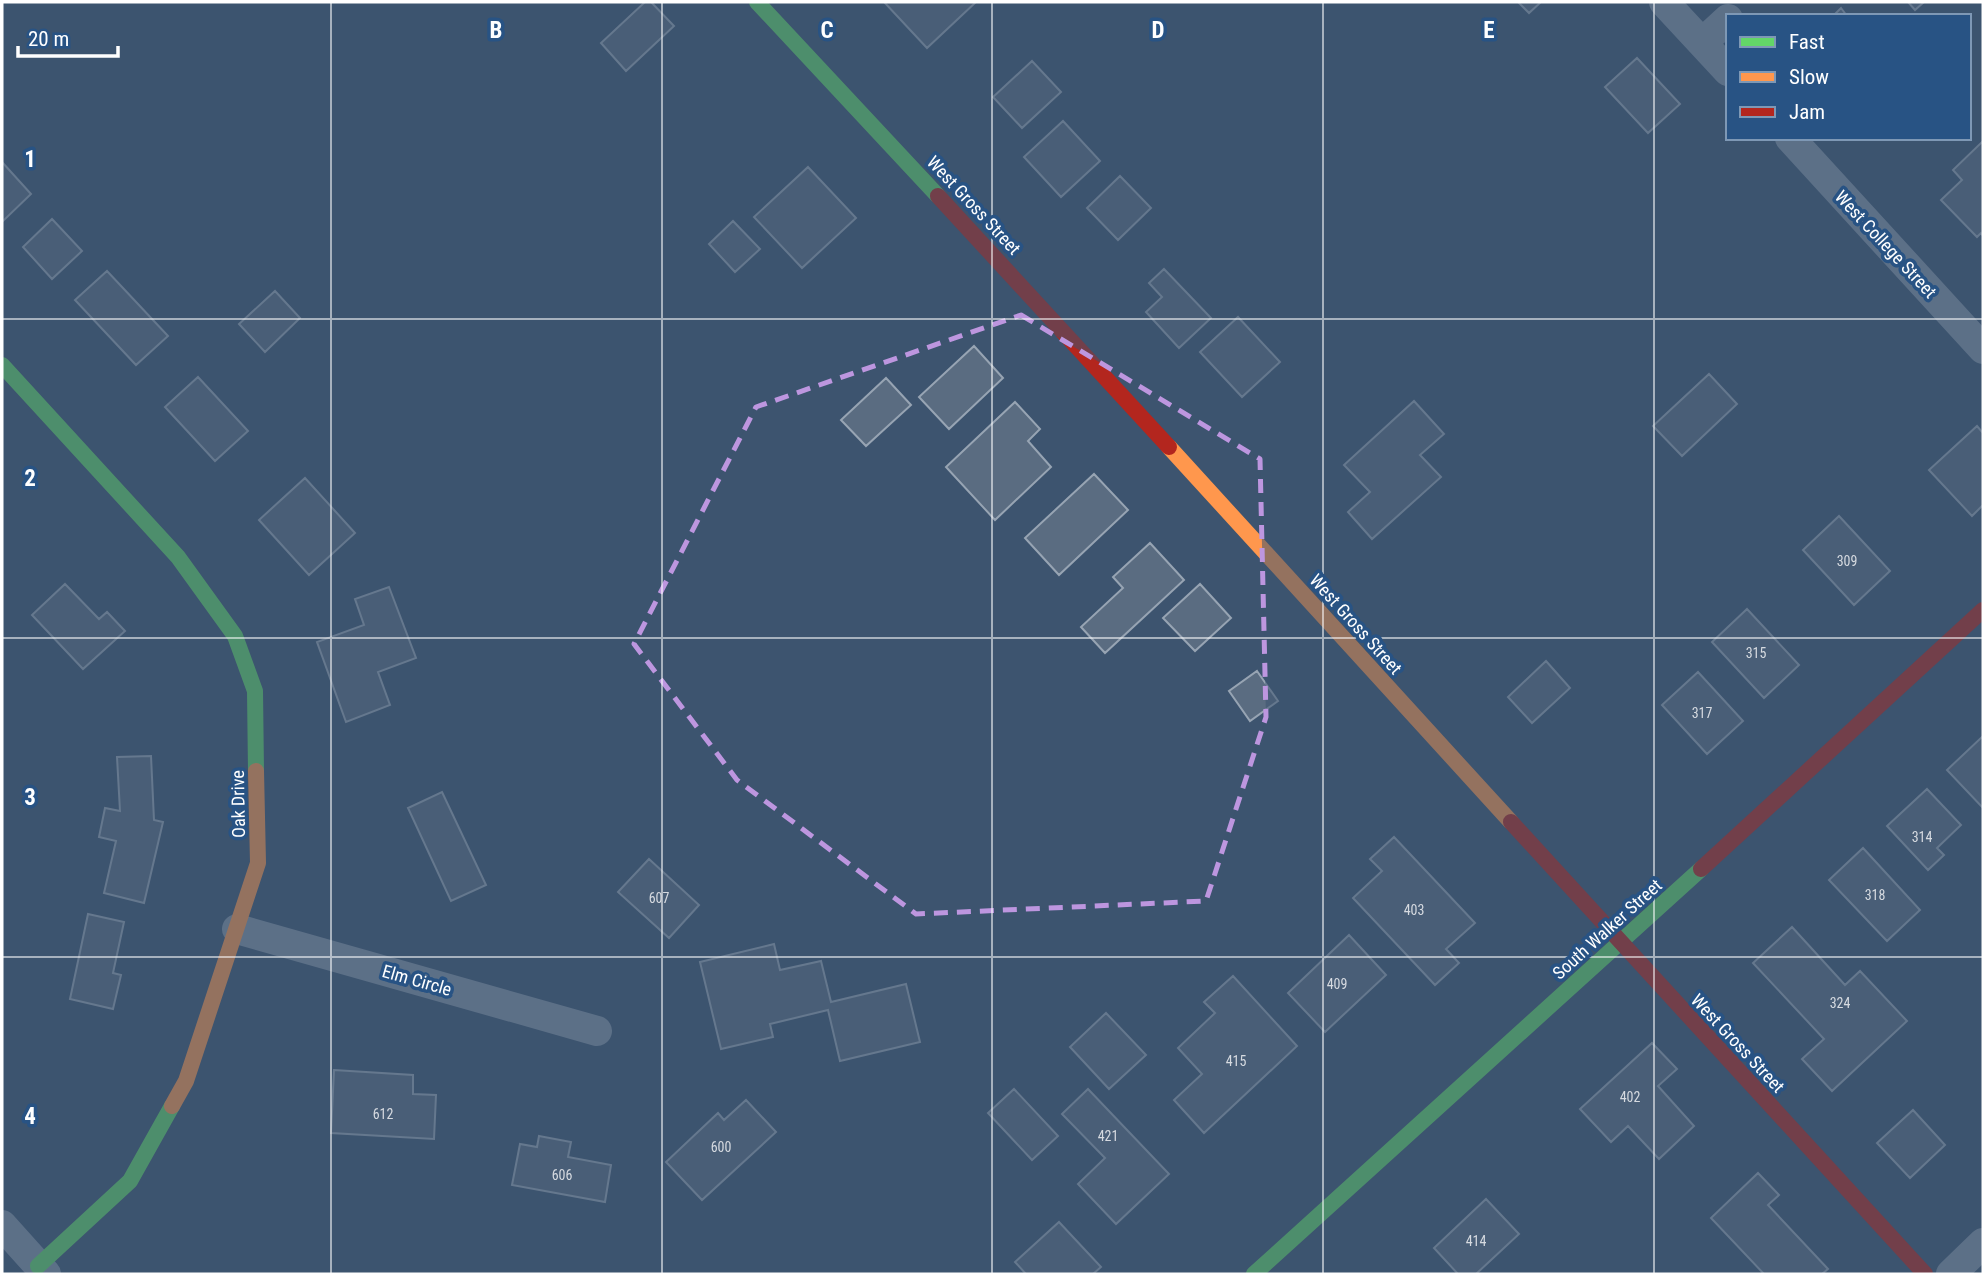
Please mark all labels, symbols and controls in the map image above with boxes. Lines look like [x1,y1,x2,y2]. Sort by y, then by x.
scale bar [18,14,117,58]
legend [1726,14,1971,140]
text: B [490,17,502,44]
text: C [820,17,834,44]
text: D [1152,17,1165,44]
text: E [1483,17,1495,44]
text: 20 m [28,27,69,51]
text: Fast [1789,30,1825,54]
text: Slow [1789,65,1829,89]
text: Jam [1789,100,1825,124]
text: 1 [24,146,36,173]
street label: West Gross Street [923,151,1025,259]
street label: West College Street [1831,186,1941,302]
text: 2 [24,465,36,492]
house number: 309 [1837,553,1857,569]
street label: West Gross Street [1306,570,1406,678]
house number: 315 [1746,645,1766,661]
house number: 317 [1692,705,1712,721]
street label: Oak Drive [227,770,249,838]
text: 3 [24,784,36,811]
house number: 314 [1912,829,1932,845]
street label: South Walker Street [1548,875,1666,983]
house number: 318 [1865,887,1885,903]
house number: 607 [649,890,669,906]
house number: 403 [1404,902,1424,918]
street label: Elm Circle [380,960,454,1000]
house number: 409 [1327,976,1347,992]
street label: West Gross Street [1687,989,1789,1097]
house number: 324 [1830,995,1850,1011]
house number: 415 [1226,1053,1246,1069]
house number: 402 [1620,1089,1640,1105]
text: 4 [24,1103,36,1130]
house number: 612 [373,1106,393,1122]
house number: 421 [1098,1128,1118,1144]
house number: 600 [711,1139,731,1155]
house number: 606 [552,1167,572,1183]
house number: 414 [1466,1233,1486,1249]

